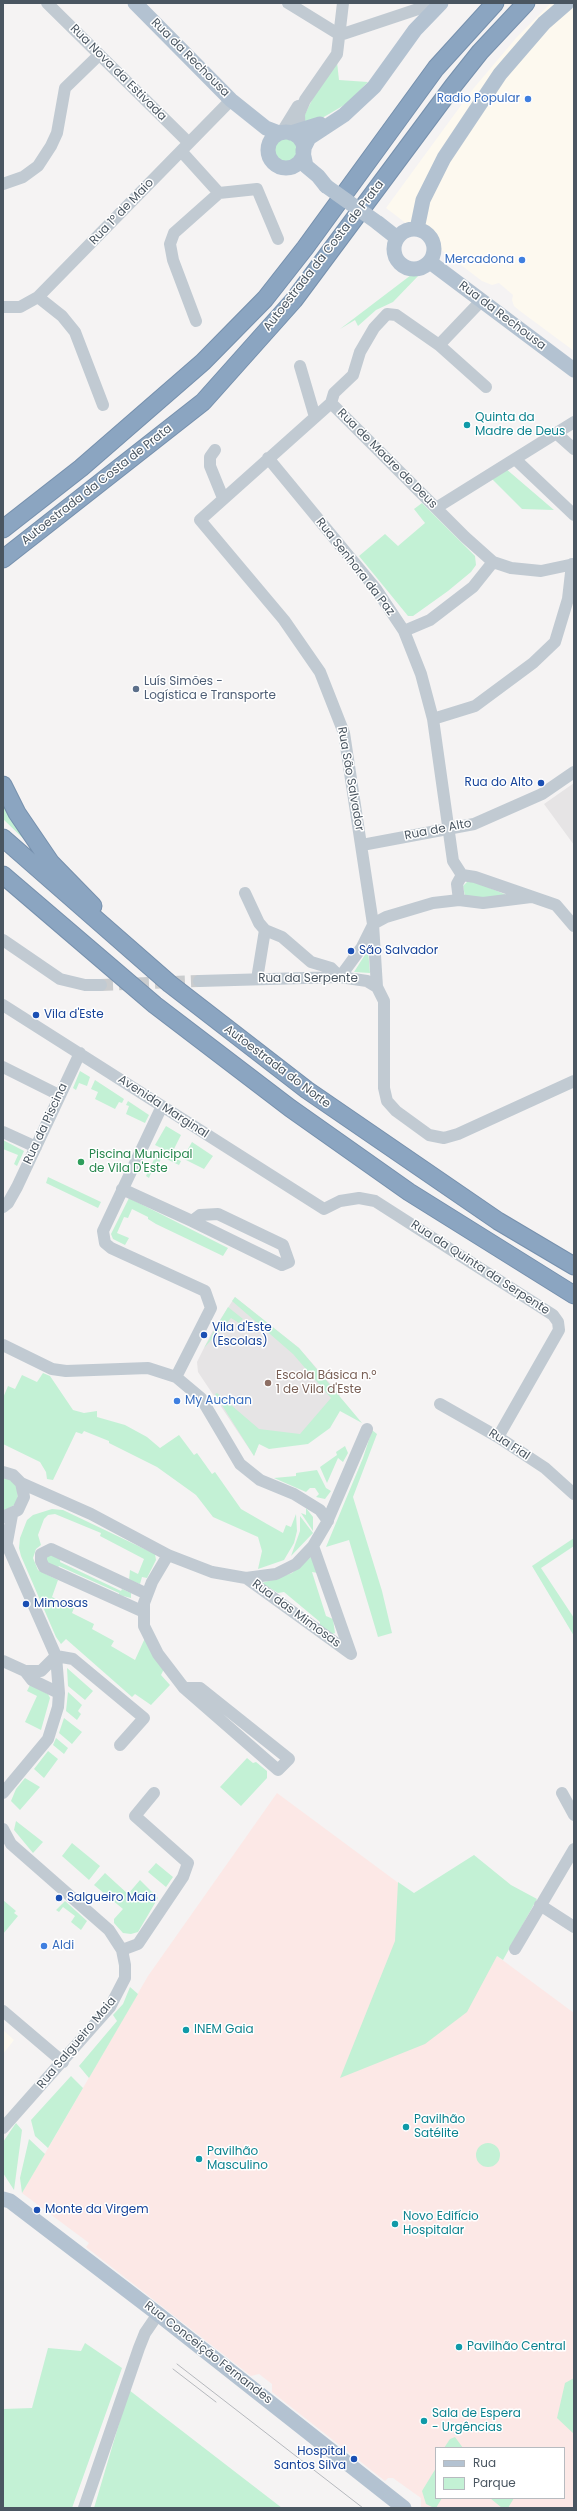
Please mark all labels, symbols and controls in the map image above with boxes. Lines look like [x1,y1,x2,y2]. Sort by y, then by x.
street label: Rua da Rechousa [148,16,232,100]
street label: Rua Nova da Estivada [67,22,169,124]
place label: Radio Popular [437,92,520,106]
marker: Radio Popular [523,94,533,104]
street label: Rua 1º de Maio [87,176,157,248]
street label: Autoestrada da Costa de Prata [261,178,387,334]
place label: Mercadona [445,253,514,267]
marker: Mercadona [517,255,527,265]
street label: Rua da Rechousa [456,279,548,353]
street label: Rua de Madre de Deus [334,406,440,512]
place label: Quinta da Madre de Deus [475,411,565,439]
marker: Quinta da Madre de Deus [462,420,472,430]
street label: Autoestrada da Costa de Prata [19,422,175,548]
street label: Rua Senhora da Paz [313,515,397,619]
place label: Luís Simões - Logística e Transporte [144,675,276,703]
marker: Luís Simões - Logística e Transporte [131,684,141,694]
street label: Rua São Salvador [334,726,366,832]
place label: Rua do Alto [465,776,533,790]
marker: Rua do Alto [536,778,546,788]
street label: Rua de Alto [403,816,473,844]
place label: São Salvador [359,944,438,958]
marker: São Salvador [346,946,356,956]
street label: Rua da Serpente [258,972,358,986]
place label: Vila d'Este [44,1008,104,1022]
marker: Vila d'Este [31,1010,41,1020]
street label: Autoestrada do Norte [221,1022,333,1112]
street label: Avenida Marginal [115,1072,211,1142]
street label: Rua da Piscina [21,1081,71,1167]
place label: Piscina Municipal de Vila D'Este [89,1148,192,1176]
marker: Piscina Municipal de Vila D'Este [76,1157,86,1167]
street label: Rua da Quinta da Serpente [408,1218,552,1318]
place label: Vila d'Este (Escolas) [212,1321,272,1349]
marker: Vila d'Este (Escolas) [199,1330,209,1340]
place label: Escola Básica n.º 1 de Vila d'Este [276,1369,376,1397]
marker: Escola Básica n.º 1 de Vila d'Este [263,1378,273,1388]
place label: My Auchan [185,1394,252,1408]
marker: My Auchan [172,1396,182,1406]
street label: Rua Fial [486,1426,532,1464]
street label: Rua das Mimosas [249,1577,343,1651]
place label: Mimosas [34,1597,88,1611]
marker: Mimosas [21,1599,31,1609]
place label: Salgueiro Maia [67,1891,156,1905]
marker: Salgueiro Maia [54,1893,64,1903]
place label: Aldi [52,1939,74,1953]
marker: Aldi [39,1941,49,1951]
street label: Rua Salgueiro Maia [34,1994,120,2092]
place label: INEM Gaia [194,2023,254,2037]
marker: INEM Gaia [181,2025,191,2035]
place label: Pavilhão Satélite [414,2113,465,2141]
marker: Pavilhão Satélite [401,2122,411,2132]
place label: Pavilhão Masculino [207,2145,268,2173]
marker: Pavilhão Masculino [194,2154,204,2164]
place label: Monte da Virgem [45,2203,149,2217]
marker: Monte da Virgem [32,2205,42,2215]
place label: Novo Edifício Hospitalar [403,2210,479,2238]
marker: Novo Edifício Hospitalar [390,2219,400,2229]
street label: Rua Conceição Fernandes [141,2299,275,2407]
place label: Pavilhão Central [467,2340,566,2354]
marker: Pavilhão Central [454,2342,464,2352]
place label: Sala de Espera - Urgências [432,2407,521,2435]
marker: Sala de Espera - Urgências [419,2416,429,2426]
place label: Hospital Santos Silva [274,2445,346,2473]
legend [435,2447,565,2499]
marker: Hospital Santos Silva [349,2454,359,2464]
text: Rua [473,2454,496,2471]
text: Parque [473,2474,516,2491]

